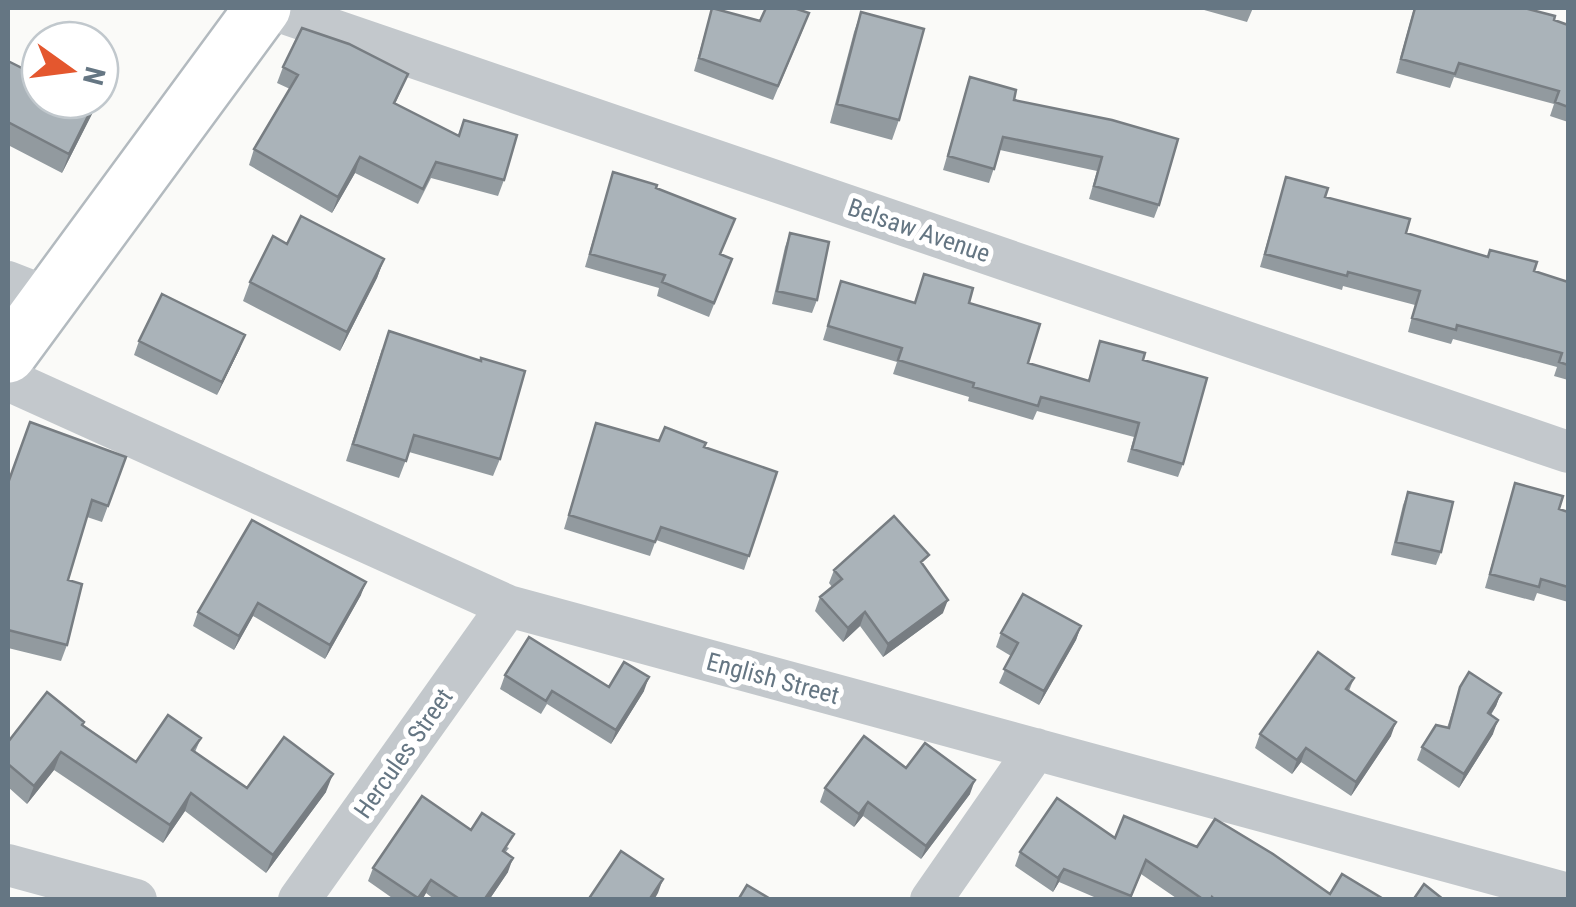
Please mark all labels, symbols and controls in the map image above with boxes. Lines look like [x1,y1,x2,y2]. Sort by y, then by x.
north arrow [20,20,120,120]
text: N [76,64,112,88]
street label: Belsaw Avenue [844,193,994,268]
street label: English Street [703,647,842,710]
street label: Hercules Street [348,683,459,824]

